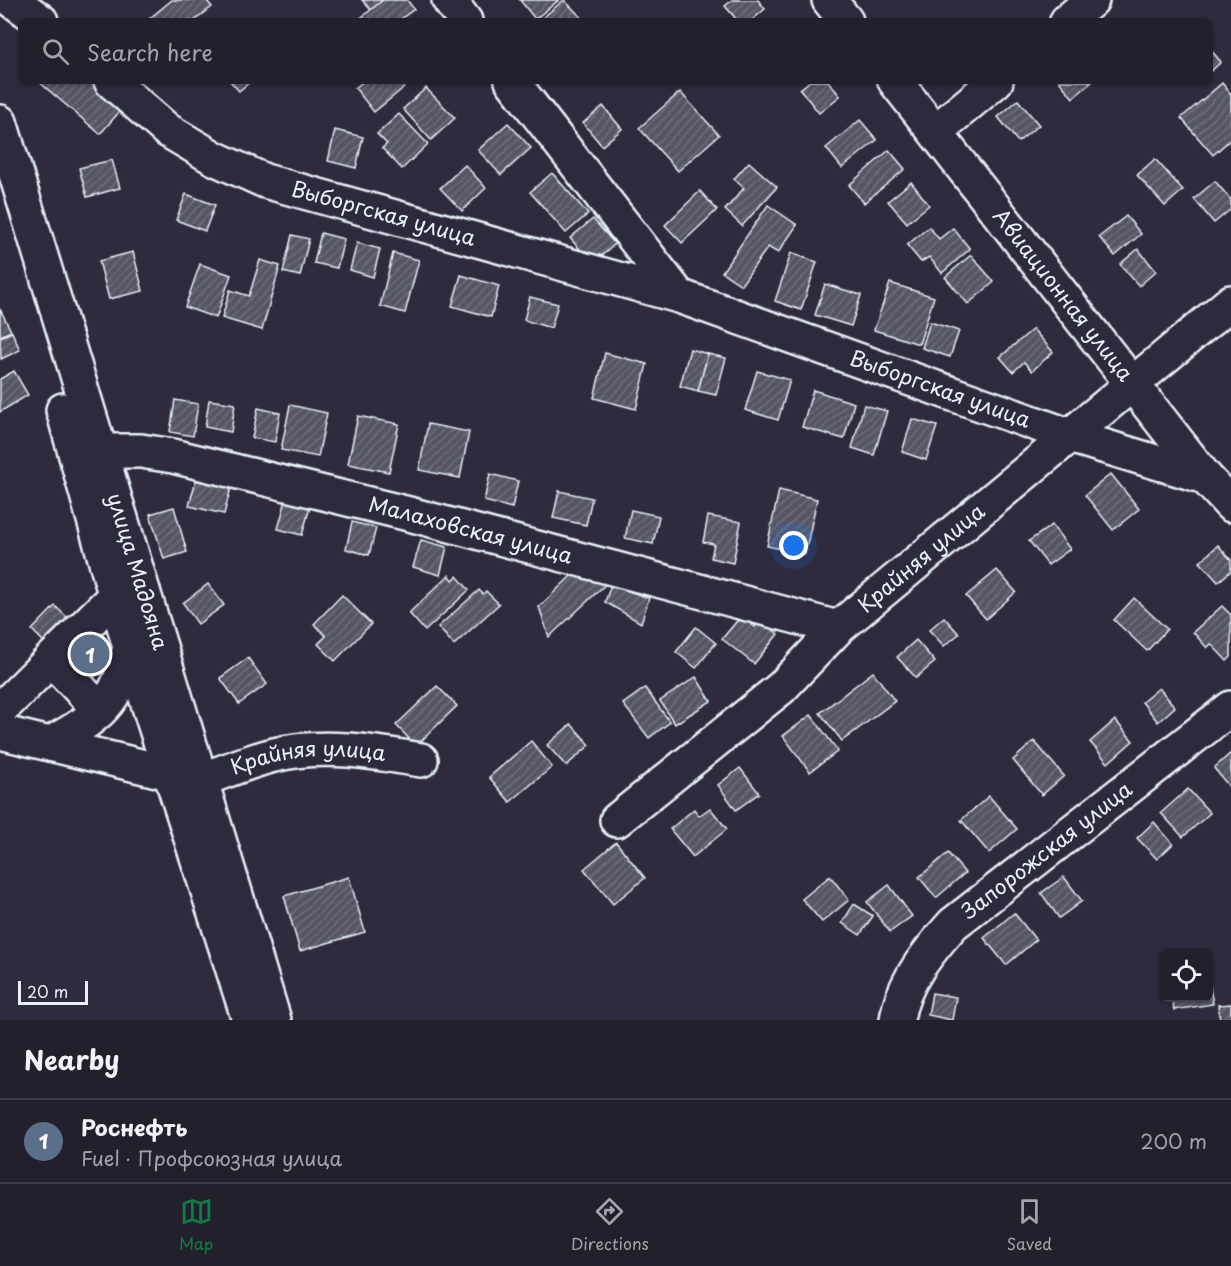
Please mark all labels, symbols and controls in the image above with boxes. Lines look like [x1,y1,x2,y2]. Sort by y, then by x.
search box [18,18,1213,84]
icon: search [39,35,72,68]
text: Search here [87,35,213,68]
street label: Выборгская улица [288,171,480,253]
street label: Авиационная улица [986,201,1143,388]
street label: Выборгская улица [846,341,1036,435]
street label: Малаховская улица [366,487,577,571]
street label: улица Мадояна [100,489,178,653]
street label: Крайняя улица [850,494,991,619]
your location [779,531,808,560]
pin: 1 [70,632,110,676]
street label: Крайняя улица [226,731,389,782]
street label: Запорожская улица [954,772,1139,926]
map controls [1159,948,1213,1002]
button: locate [1159,948,1213,1002]
scale bar [18,978,88,1006]
text: 20 m [27,979,68,1003]
text: Nearby [24,1040,119,1079]
text: Роснефть [81,1110,188,1143]
text: 1 [39,1126,48,1156]
text: 200 m [1140,1126,1207,1156]
text: Fuel · Профсоюзная улица [81,1143,342,1173]
tab: Map [179,1195,213,1255]
tab: Directions [571,1195,649,1255]
tab: Saved [1007,1195,1052,1255]

